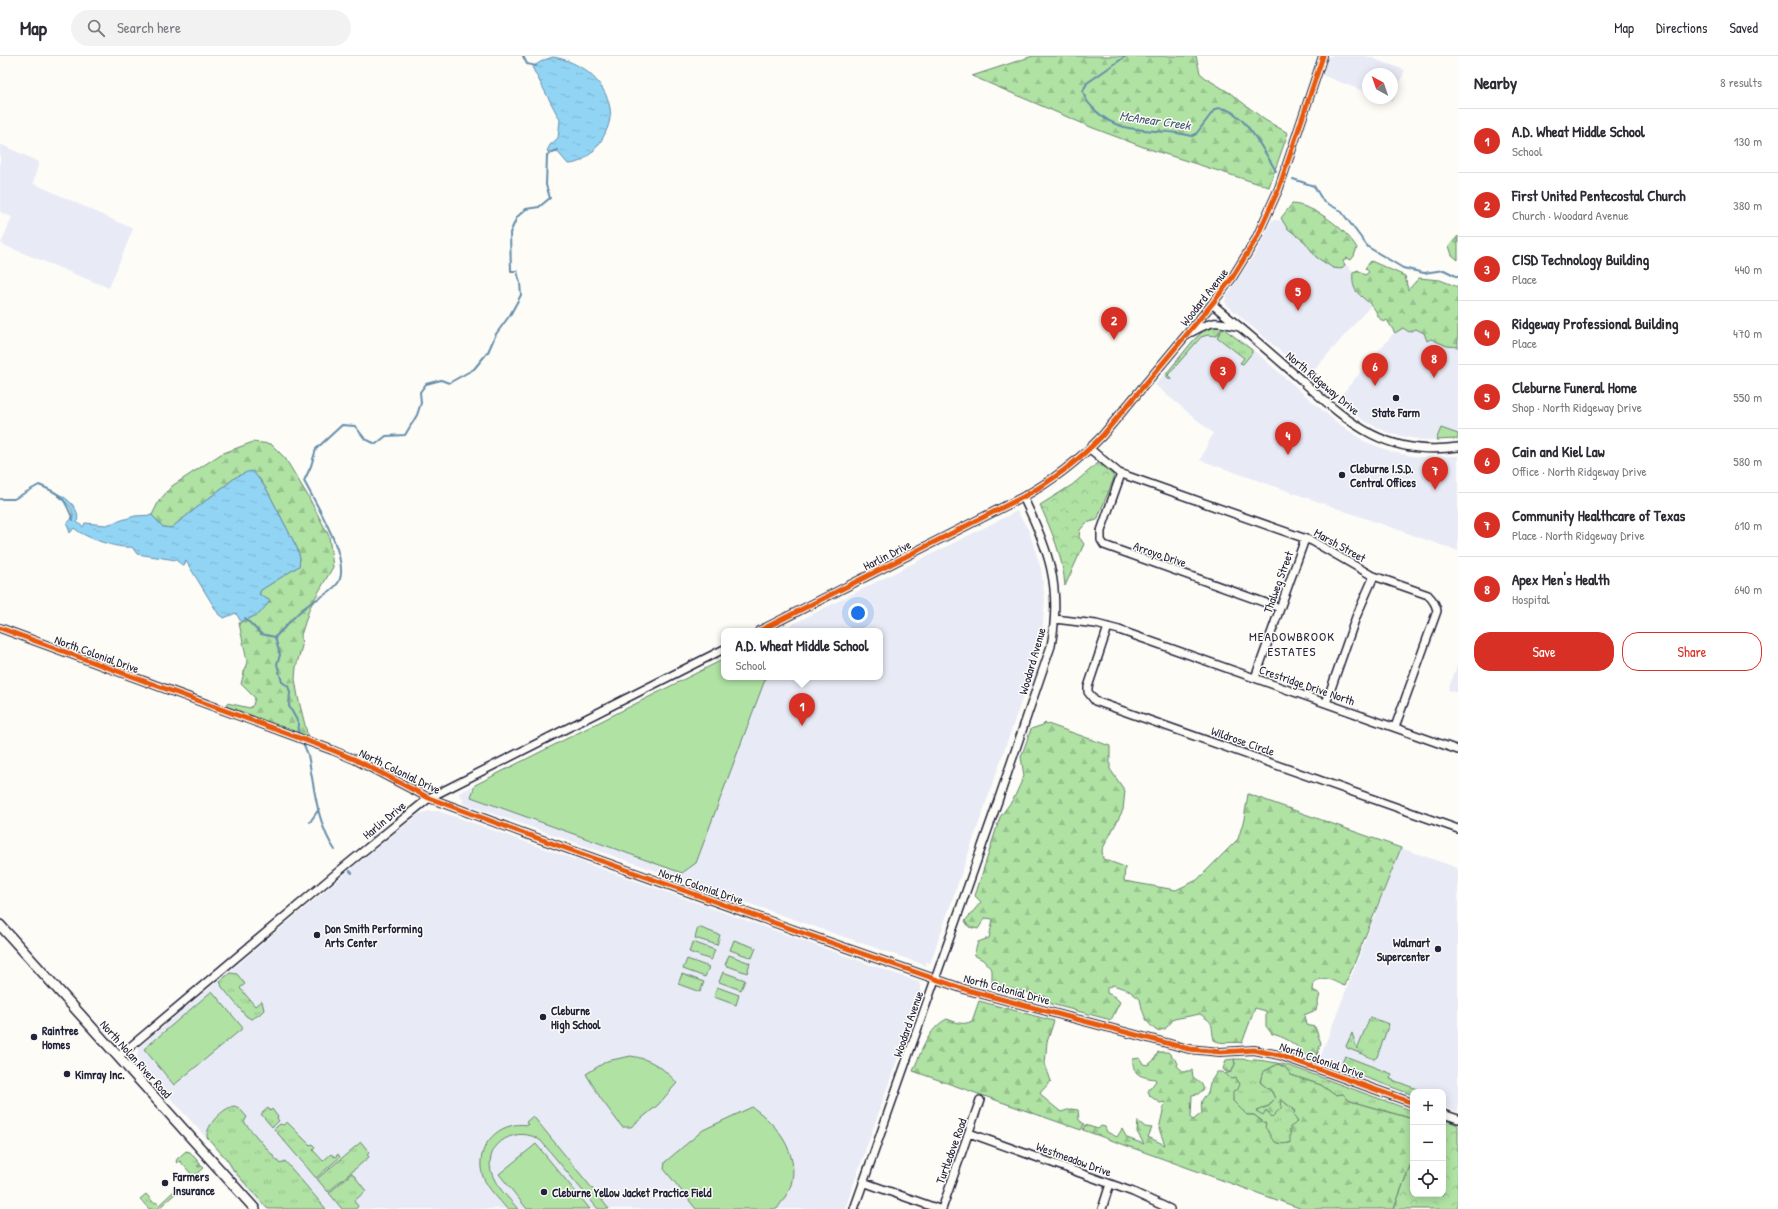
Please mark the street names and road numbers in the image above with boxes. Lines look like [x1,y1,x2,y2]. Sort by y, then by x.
street label: Woodard Avenue [1176,264,1232,329]
street label: North Ridgeway Drive [1283,347,1364,419]
street label: Marsh Street [1311,524,1370,567]
street label: Harlin Drive [860,536,914,574]
street label: Arroyo Drive [1131,537,1189,571]
street label: Thalweg Street [1259,548,1297,615]
street label: Woodard Avenue [1014,625,1050,696]
street label: North Colonial Drive [52,631,142,677]
street label: Crestridge Drive North [1257,661,1357,709]
street label: Wildrose Circle [1209,722,1277,760]
street label: North Colonial Drive [356,744,444,798]
street label: Harlin Drive [359,797,409,843]
street label: North Colonial Drive [656,864,746,909]
street label: North Colonial Drive [962,969,1052,1009]
street label: Woodard Avenue [889,988,927,1059]
street label: North Nolan River Road [96,1016,176,1102]
street label: North Colonial Drive [1277,1038,1367,1083]
street label: Turtledove Road [931,1116,971,1186]
street label: Westmeadow Drive [1034,1138,1114,1181]

